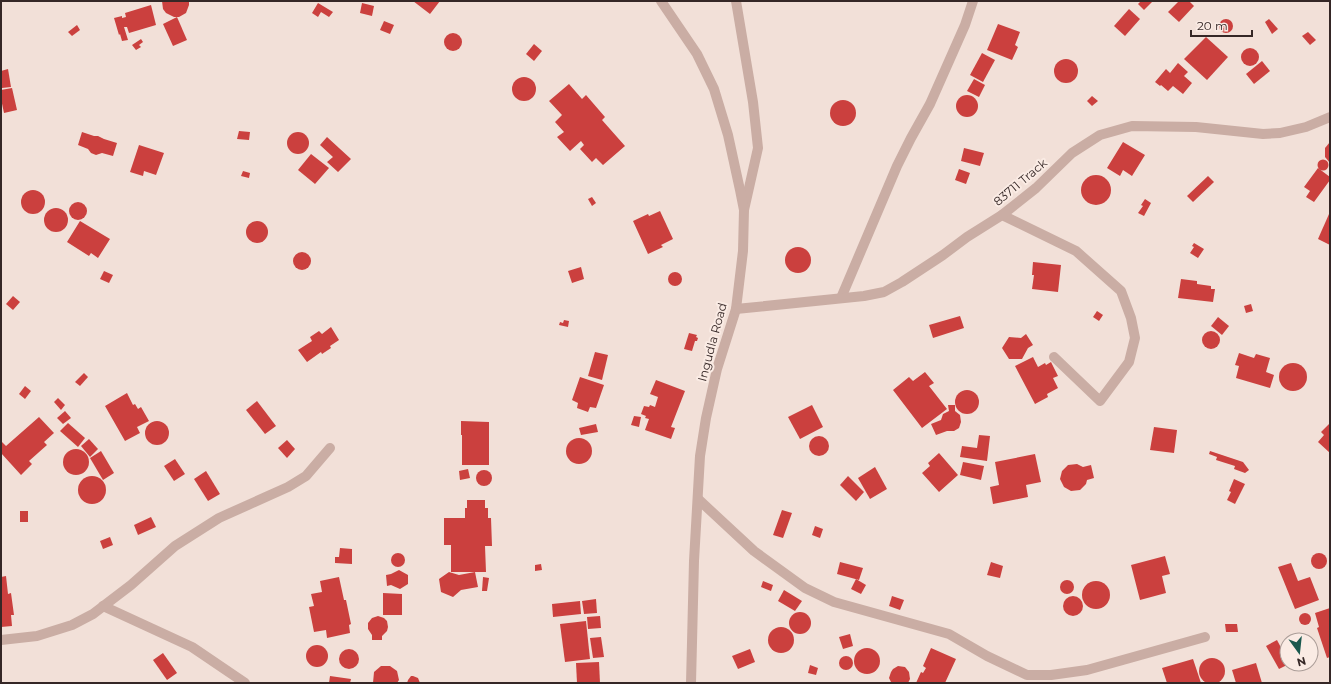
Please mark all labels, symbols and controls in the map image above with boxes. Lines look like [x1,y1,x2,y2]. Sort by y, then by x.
scale bar [1191,12,1252,38]
text: 20 m [1197,18,1228,33]
street label: 83711 Track [990,155,1050,209]
street label: Ingudla Road [694,301,730,383]
north arrow [1279,632,1319,672]
text: N [1295,654,1308,670]

